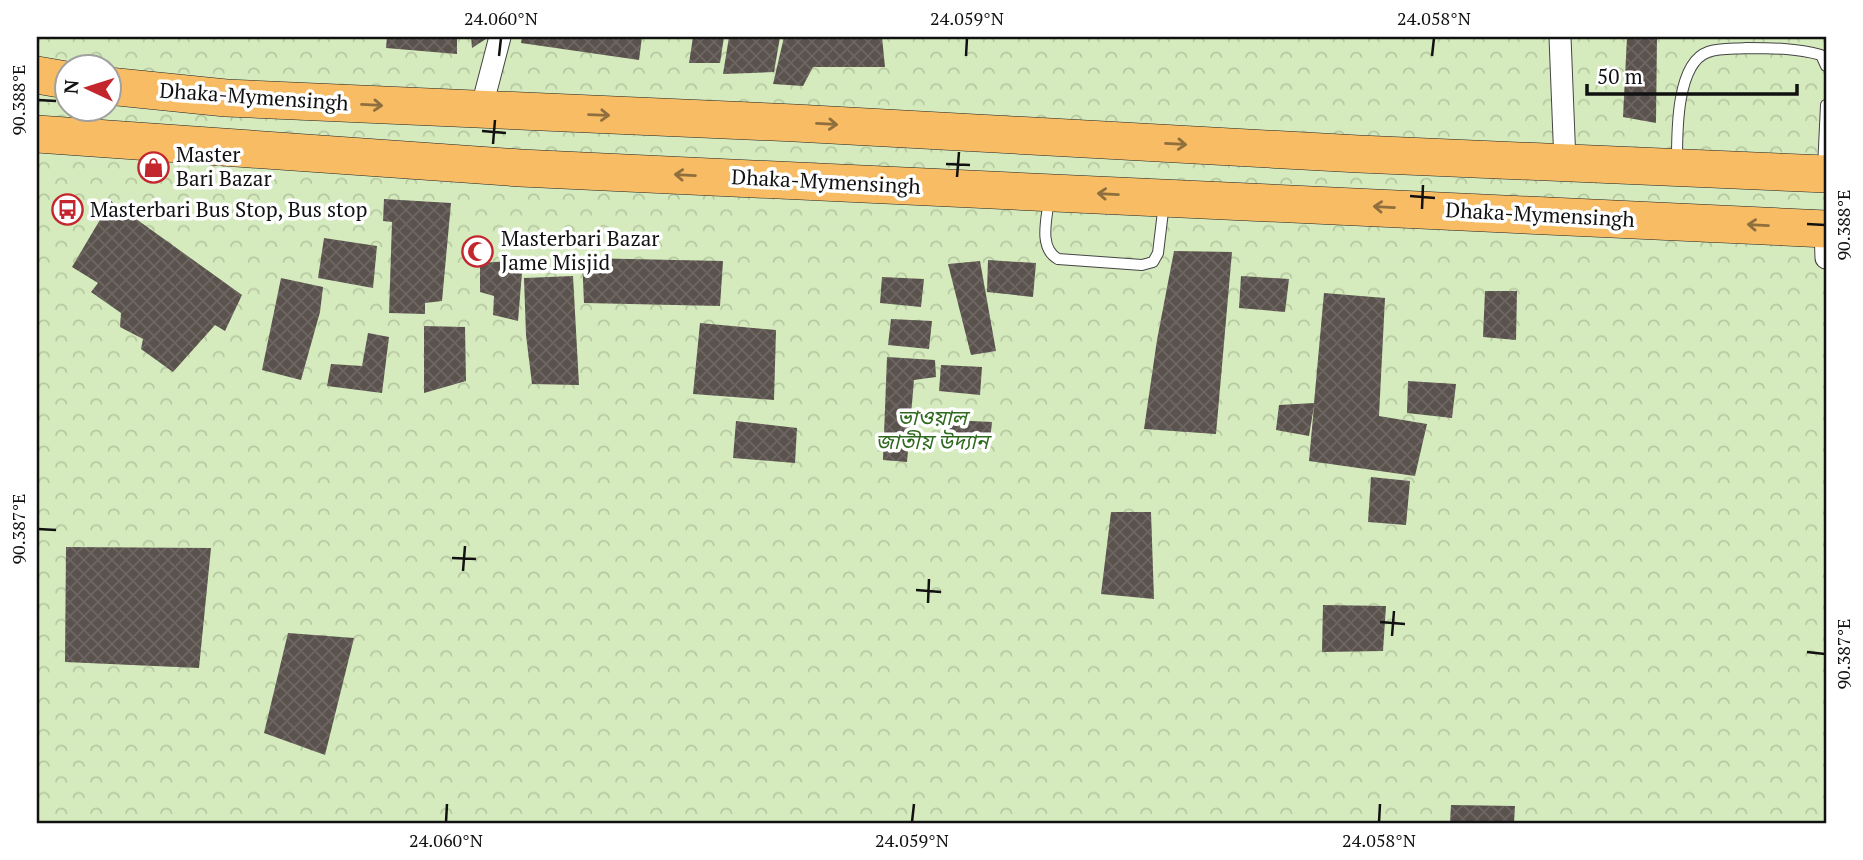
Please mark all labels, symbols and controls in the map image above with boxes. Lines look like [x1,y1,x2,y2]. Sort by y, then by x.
text: 24.060°N [464,6,538,30]
text: 24.059°N [930,6,1004,30]
text: 24.058°N [1397,6,1471,30]
north arrow [52,52,122,122]
scale bar [1587,52,1797,96]
text: 50 m [1597,62,1643,90]
text: 90.388°E [6,64,30,136]
street label: Dhaka-Mymensingh [159,75,350,117]
text: N [58,78,84,95]
one-way arrow [360,98,383,111]
one-way arrow [588,108,611,121]
one-way arrow [815,118,838,131]
one-way arrow [1164,138,1187,151]
place label: Master Bari Bazar [176,140,271,192]
shop icon: Master Bari Bazar [136,150,170,184]
street label: Dhaka-Mymensingh [731,162,921,200]
one-way arrow [674,169,697,182]
one-way arrow [1097,188,1120,201]
text: 90.388°E [1831,189,1855,261]
bus stop icon: Masterbari Bus Stop, Bus stop [50,193,84,227]
place label: Masterbari Bus Stop, Bus stop [90,195,367,223]
street label: Dhaka-Mymensingh [1445,195,1635,233]
one-way arrow [1373,201,1396,214]
one-way arrow [1747,219,1770,232]
place label: Masterbari Bazar Jame Misjid [501,224,659,276]
mosque icon: Masterbari Bazar Jame Misjid [461,234,495,268]
park label: ভাওয়াল জাতীয় উদ্যান [876,403,993,455]
text: 90.387°E [6,493,30,565]
text: 90.387°E [1831,618,1855,690]
text: 24.060°N [409,828,483,852]
text: 24.059°N [875,828,949,852]
text: 24.058°N [1342,828,1416,852]

